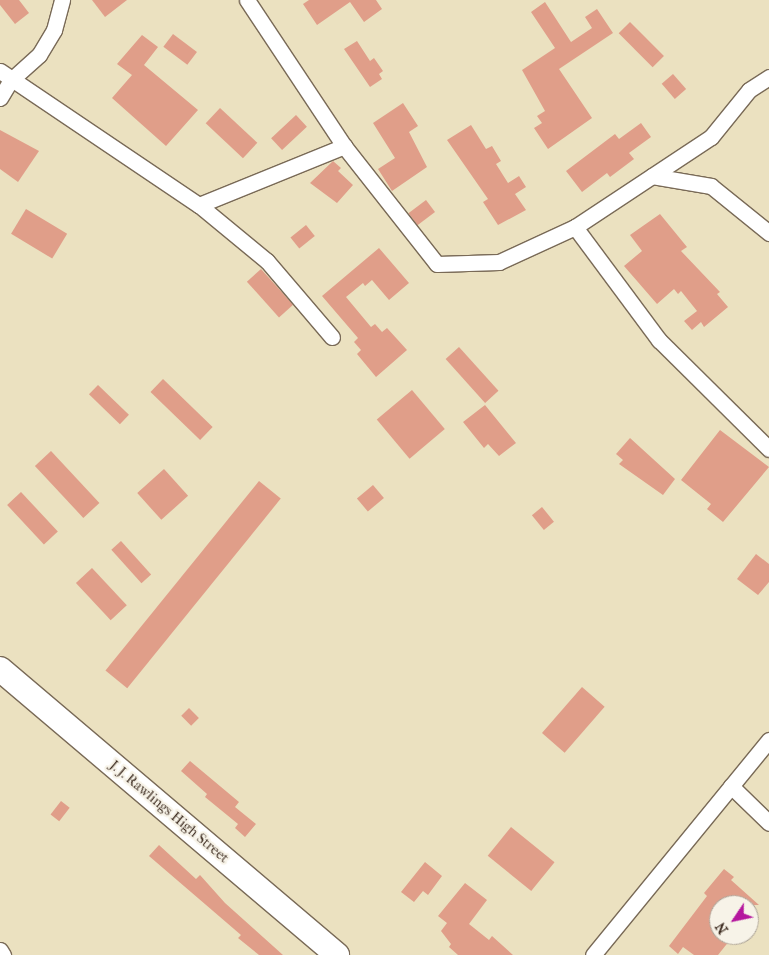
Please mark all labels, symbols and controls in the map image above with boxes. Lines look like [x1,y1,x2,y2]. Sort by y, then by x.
street label: J. J. Rawlings High Street [106,757,232,867]
north arrow [709,895,759,945]
text: N [712,919,732,937]

